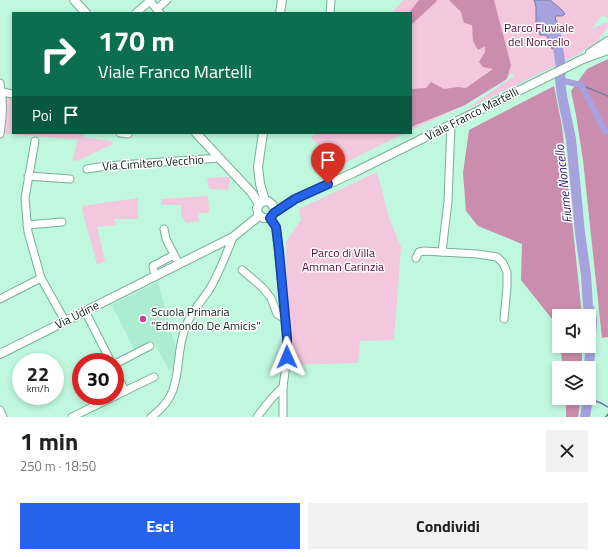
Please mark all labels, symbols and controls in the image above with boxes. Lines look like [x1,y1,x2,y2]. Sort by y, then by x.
park label: Parco Fluviale del Noncello [504,18,574,51]
text: 170 m [98,19,175,62]
icon: right [32,28,84,80]
text: Viale Franco Martelli [98,58,252,85]
street label: Viale Franco Martelli [422,82,522,145]
text: Poi [32,104,52,127]
icon: arrive [60,104,82,126]
pin [311,143,345,184]
water label: Fiume Noncello [549,143,577,224]
street label: Via Cimitero Vecchio [102,149,204,176]
icon: arrive [317,149,339,171]
park label: Parco di Villa Amman Carinzia [302,243,384,276]
street label: Via Udine [51,295,102,334]
place label: Scuola Primaria "Edmondo De Amicis" [151,302,261,335]
map controls [552,309,596,405]
button: sound [552,309,596,353]
marker: Scuola Primaria "Edmondo De Amicis" [138,314,148,324]
position arrow [266,336,308,378]
speed limit sign: 30 [72,353,124,405]
text: 22 [27,358,49,389]
button: layers [552,361,596,405]
text: km/h [27,381,49,396]
text: 1 min [20,423,78,459]
button: close [546,430,588,472]
text: 250 m · 18:50 [20,456,96,476]
button: Esci [20,503,300,549]
button: Condividi [308,503,588,549]

